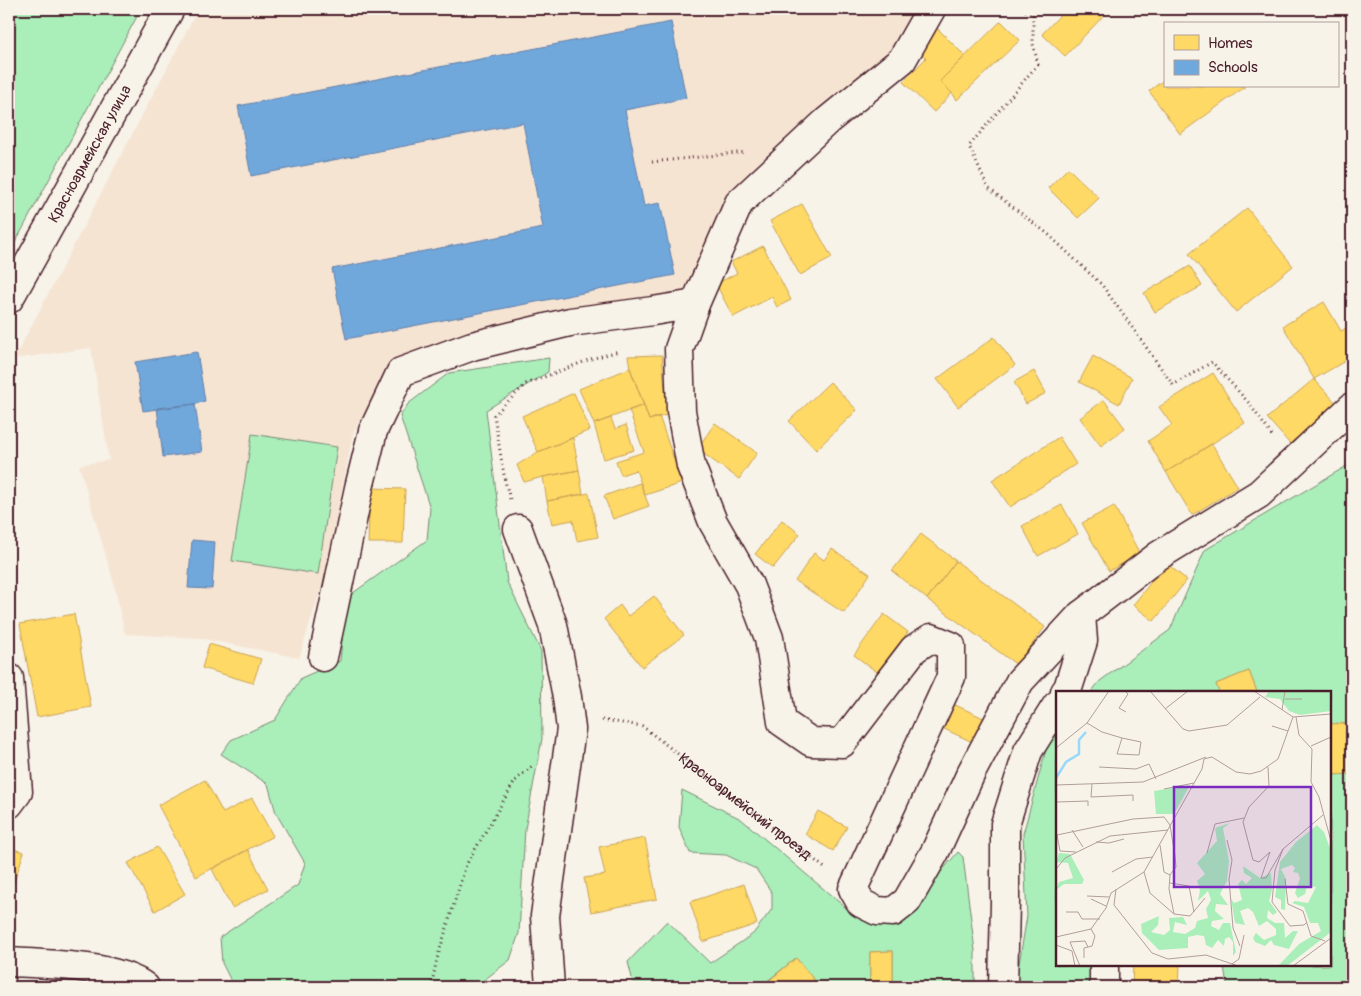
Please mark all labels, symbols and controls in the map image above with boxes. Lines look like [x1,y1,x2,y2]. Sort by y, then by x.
legend [1164,22,1338,88]
text: Homes [1208,34,1253,53]
text: Schools [1208,58,1258,77]
street label: Красноармейская улица [44,82,136,226]
inset map [1056,691,1331,966]
street label: Красноармейский проезд [674,749,815,864]

